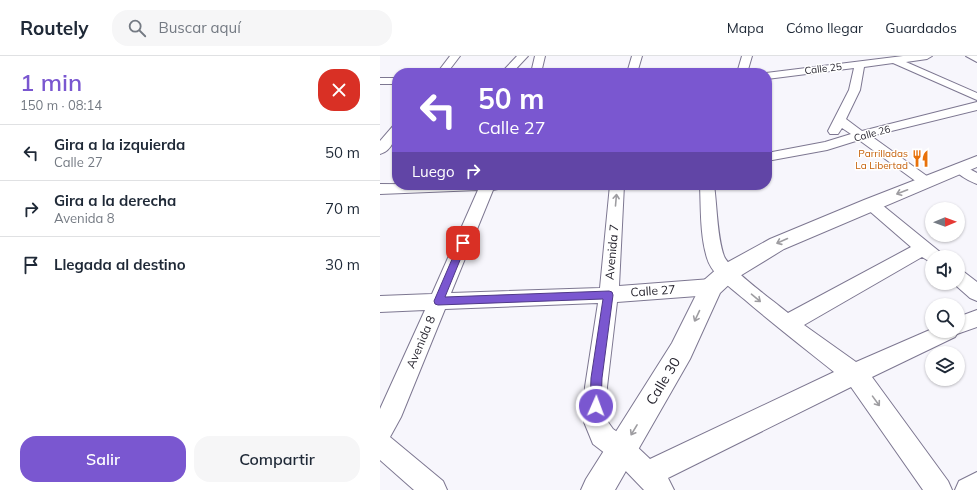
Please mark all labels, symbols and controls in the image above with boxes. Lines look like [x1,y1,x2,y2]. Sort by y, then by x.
search box [112,10,392,46]
text: Routely [20,16,88,40]
icon: search [126,17,148,39]
text: Buscar aquí [158,18,241,37]
text: Mapa [727,19,764,37]
text: Cómo llegar [786,19,863,37]
text: Guardados [885,19,957,37]
street label: Calle 25 [804,60,842,77]
text: 1 min [20,67,82,97]
button: close [318,69,360,111]
text: 50 m [478,81,544,116]
icon: left [412,84,464,136]
text: 150 m · 08:14 [20,97,102,113]
text: Calle 27 [478,116,545,139]
street label: Calle 26 [852,122,892,145]
text: Gira a la izquierda [54,135,185,154]
icon: left [20,142,42,164]
text: 50 m [325,143,360,162]
place label: Parrilladas La Libertad [855,147,908,172]
restaurant icon: Parrilladas La Libertad [911,149,931,169]
text: Calle 27 [54,154,103,170]
icon: right [462,160,484,182]
text: Luego [412,162,454,181]
one-way arrow [896,188,908,196]
text: Gira a la derecha [54,191,176,210]
one-way arrow [612,194,620,207]
icon: right [20,198,42,220]
text: 70 m [325,199,360,218]
north arrow [925,202,965,242]
map controls [925,202,965,386]
text: Avenida 8 [54,210,115,226]
street label: Avenida 7 [602,223,621,280]
pin [446,226,480,260]
icon: arrive [452,232,474,254]
one-way arrow [776,238,788,246]
button: sound [925,250,965,290]
icon: arrive [20,254,42,276]
text: Llegada al destino [54,255,186,274]
text: 30 m [325,255,360,274]
street label: Calle 27 [630,281,676,300]
one-way arrow [751,294,762,303]
button: search [925,298,965,338]
one-way arrow [693,310,700,322]
street label: Avenida 8 [403,313,438,370]
button: layers [925,346,965,386]
street label: Calle 30 [642,354,684,408]
position arrow [575,385,617,427]
one-way arrow [872,395,880,406]
one-way arrow [630,424,638,436]
button: Salir [20,436,186,482]
button: Compartir [194,436,360,482]

